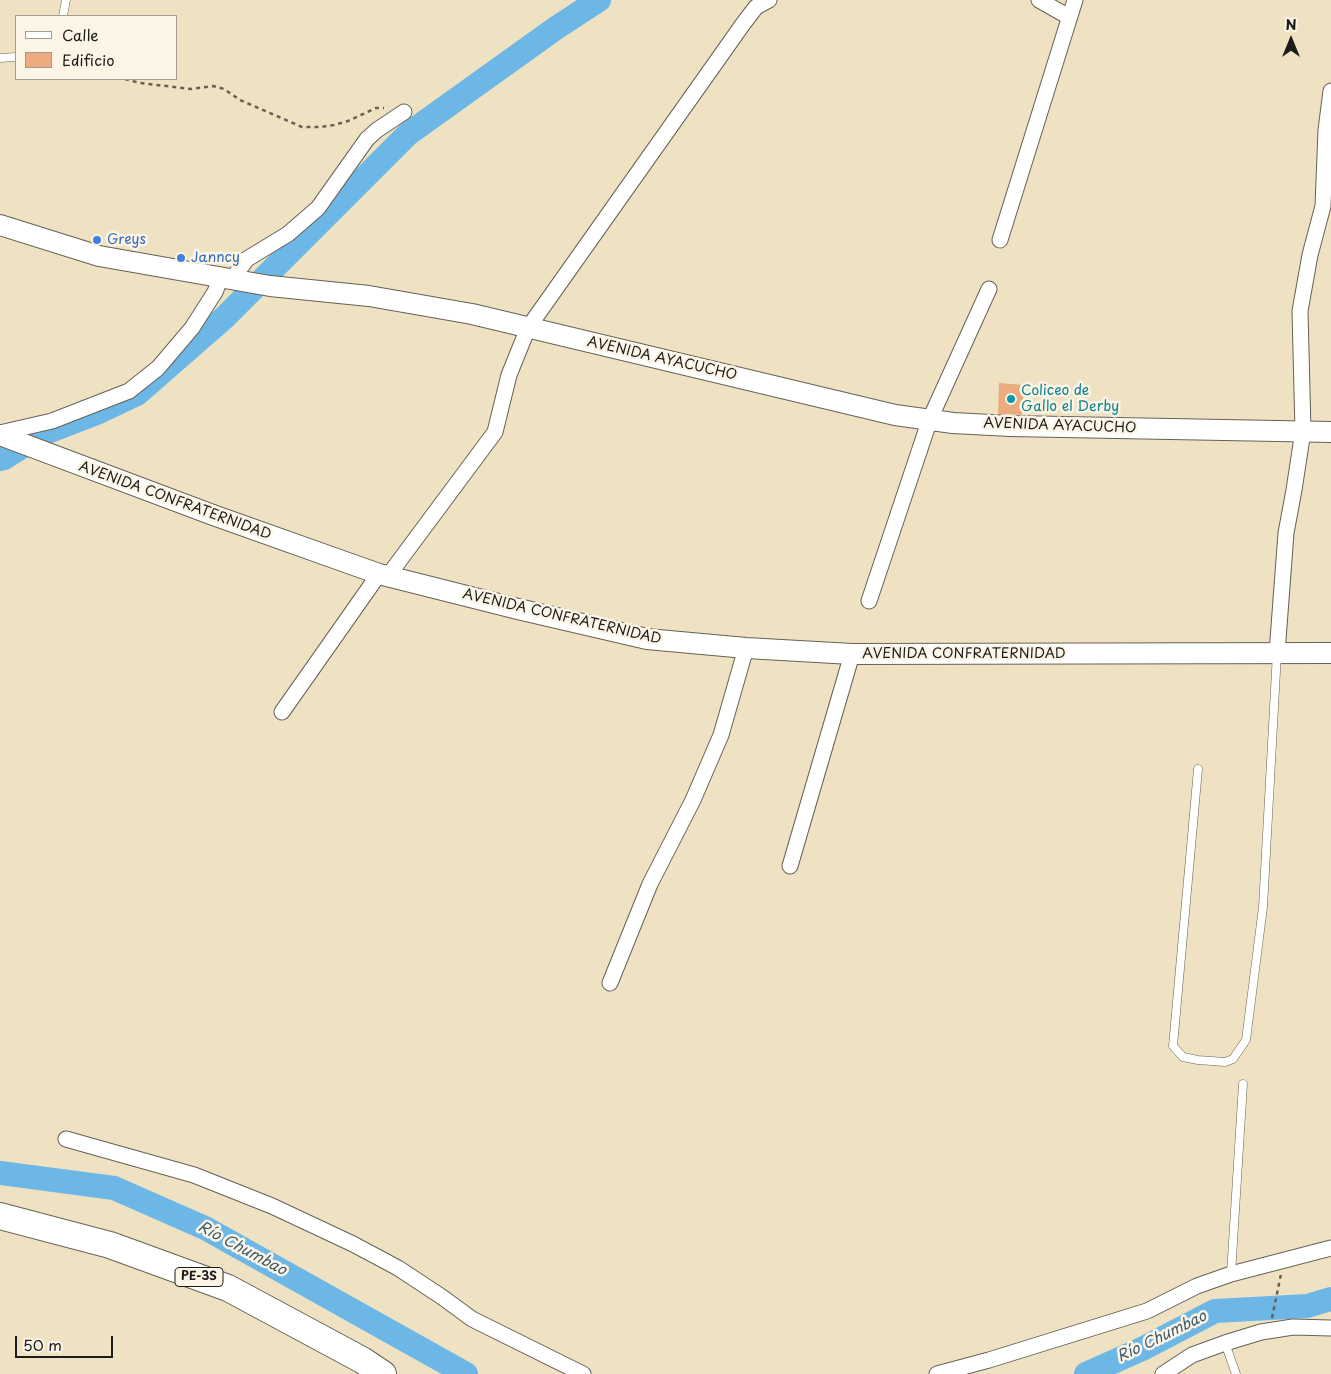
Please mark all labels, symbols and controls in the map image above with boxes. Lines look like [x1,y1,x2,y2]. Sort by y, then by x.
text: N [1285,14,1297,35]
legend [15,15,178,80]
north arrow [1266,15,1316,65]
text: Calle [62,23,99,46]
text: Edificio [62,48,115,71]
place label: Greys [107,232,146,248]
marker: Greys [91,234,103,246]
place label: Janncy [191,250,240,266]
marker: Janncy [175,252,187,264]
street label: AVENIDA AYACUCHO [586,334,738,384]
place label: Coliceo de Gallo el Derby [1021,383,1119,416]
marker: Coliceo de Gallo el Derby [1005,393,1017,405]
street label: AVENIDA AYACUCHO [983,415,1137,437]
street label: AVENIDA CONFRATERNIDAD [77,458,273,544]
street label: AVENIDA CONFRATERNIDAD [461,586,663,648]
street label: AVENIDA CONFRATERNIDAD [862,646,1066,662]
water label: Río Chumbao [195,1218,289,1280]
road number: PE-3S [175,1268,223,1286]
water label: Río Chumbao [1114,1308,1210,1366]
scale bar [18,1326,115,1358]
text: 50 m [23,1333,62,1356]

